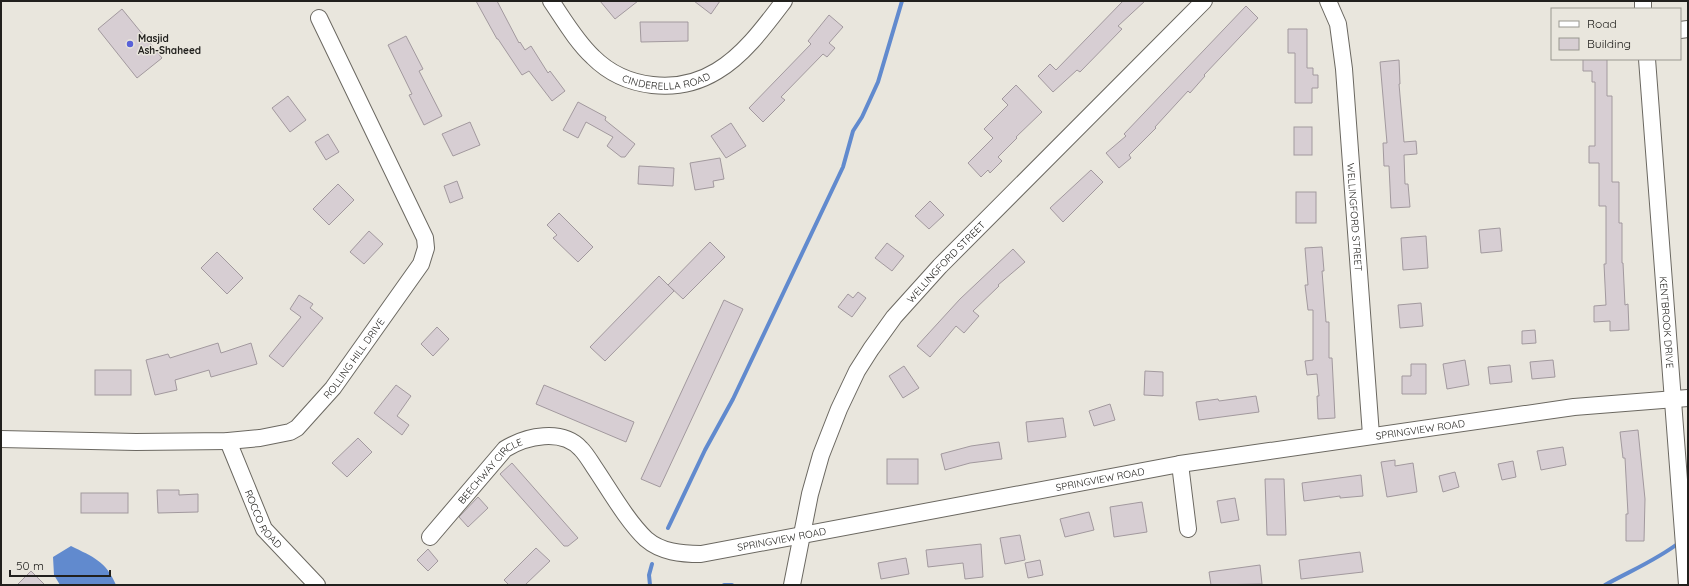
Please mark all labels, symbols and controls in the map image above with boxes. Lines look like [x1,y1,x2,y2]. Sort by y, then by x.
legend [1551,8,1681,60]
text: Road [1587,16,1617,31]
place label: Masjid Ash-Shaheed [138,32,201,57]
text: Building [1587,36,1631,51]
marker: Masjid Ash-Shaheed [125,39,135,49]
street label: CINDERELLA ROAD [620,69,712,92]
street label: WELLINGFORD STREET [1344,163,1365,272]
street label: WELLINGFORD STREET [904,218,988,305]
street label: KENTBROOK DRIVE [1657,276,1677,369]
street label: ROLLING HILL DRIVE [320,315,387,401]
street label: SPRINGVIEW ROAD [1375,416,1466,442]
street label: BEECHWAY CIRCLE [455,435,524,506]
street label: SPRINGVIEW ROAD [1055,464,1146,494]
street label: ROCCO ROAD [242,488,285,551]
street label: SPRINGVIEW ROAD [736,524,827,554]
scale bar [10,552,110,578]
text: 50 m [16,558,44,573]

